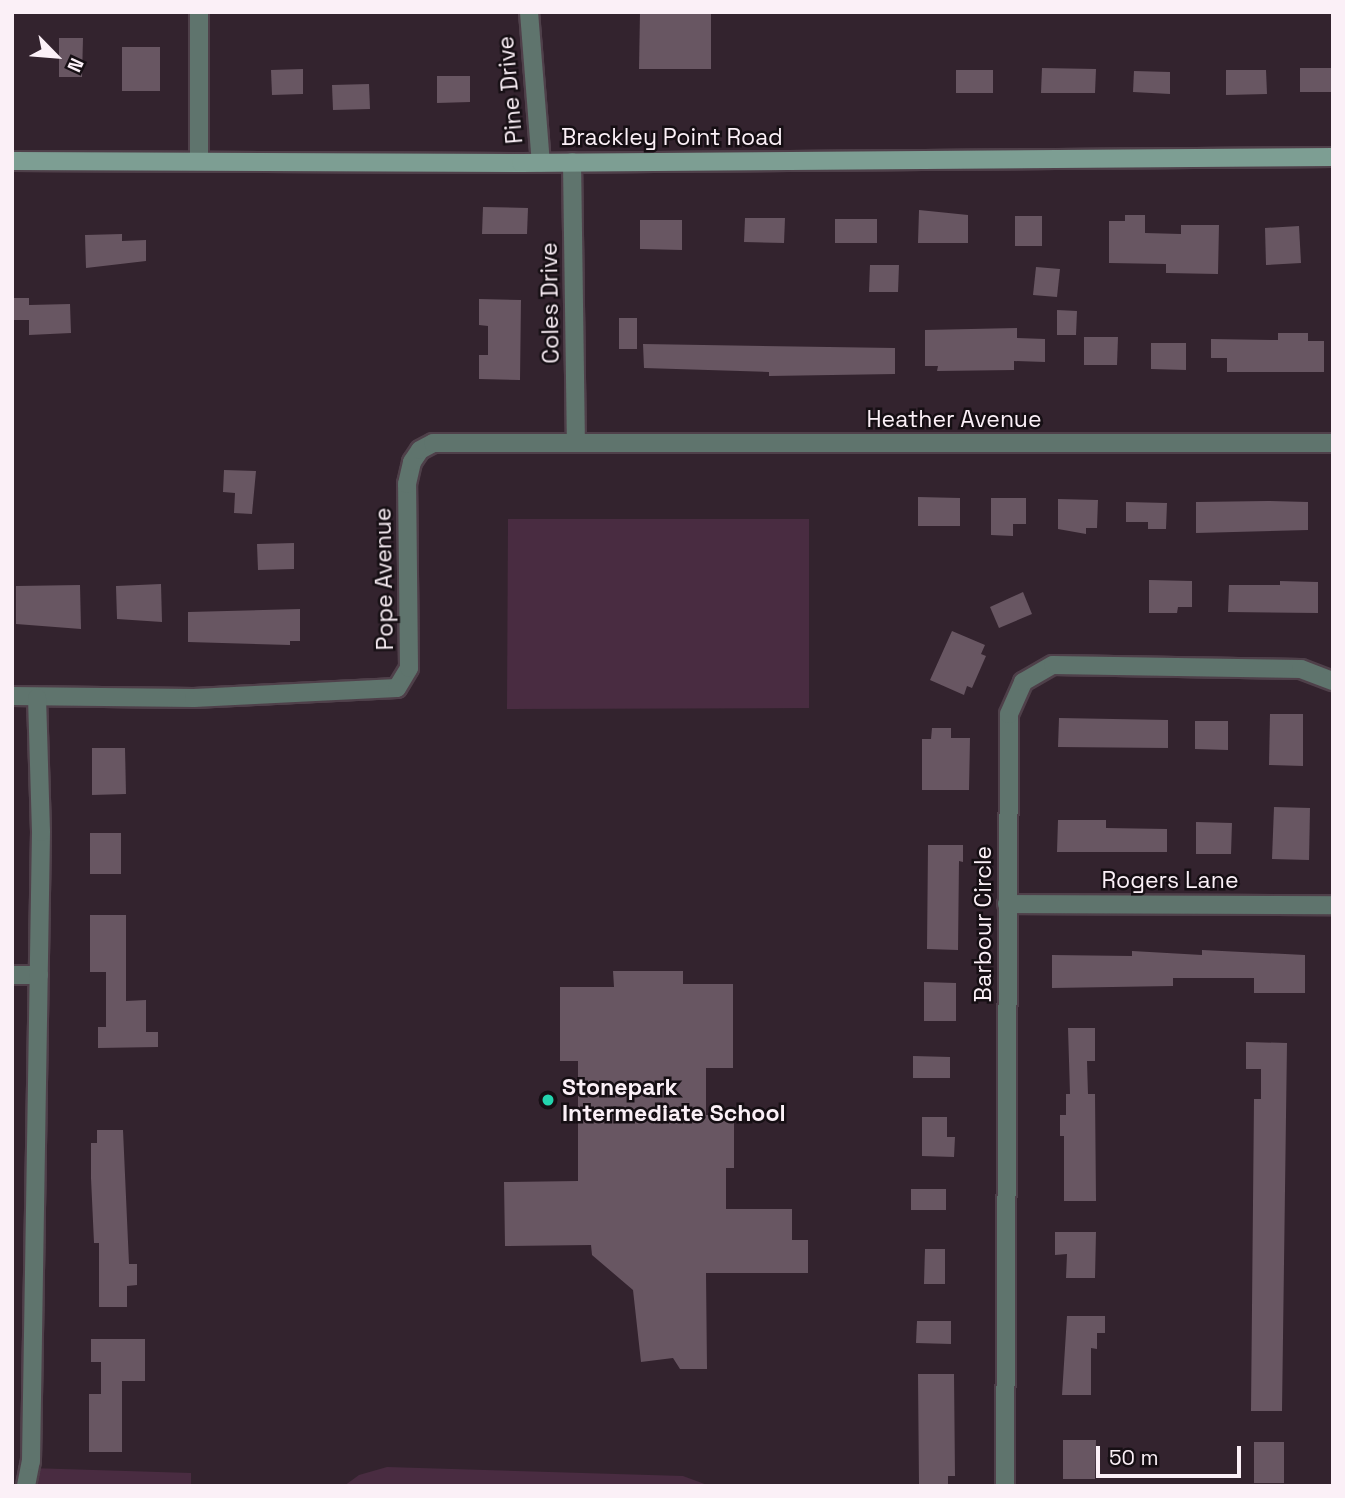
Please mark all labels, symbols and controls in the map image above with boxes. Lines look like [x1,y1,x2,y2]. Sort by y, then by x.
north arrow [21,21,91,91]
street label: Pine Drive [492,35,528,145]
text: N [61,54,90,76]
street label: Brackley Point Road [561,123,783,151]
street label: Coles Drive [535,242,565,364]
street label: Heather Avenue [866,405,1042,433]
street label: Pope Avenue [369,507,399,651]
street label: Barbour Circle [969,846,997,1002]
street label: Rogers Lane [1101,866,1239,894]
place label: Stonepark Intermediate School [562,1073,786,1127]
marker: Stonepark Intermediate School [540,1092,556,1108]
scale bar [1100,1432,1245,1476]
text: 50 m [1109,1444,1159,1471]

